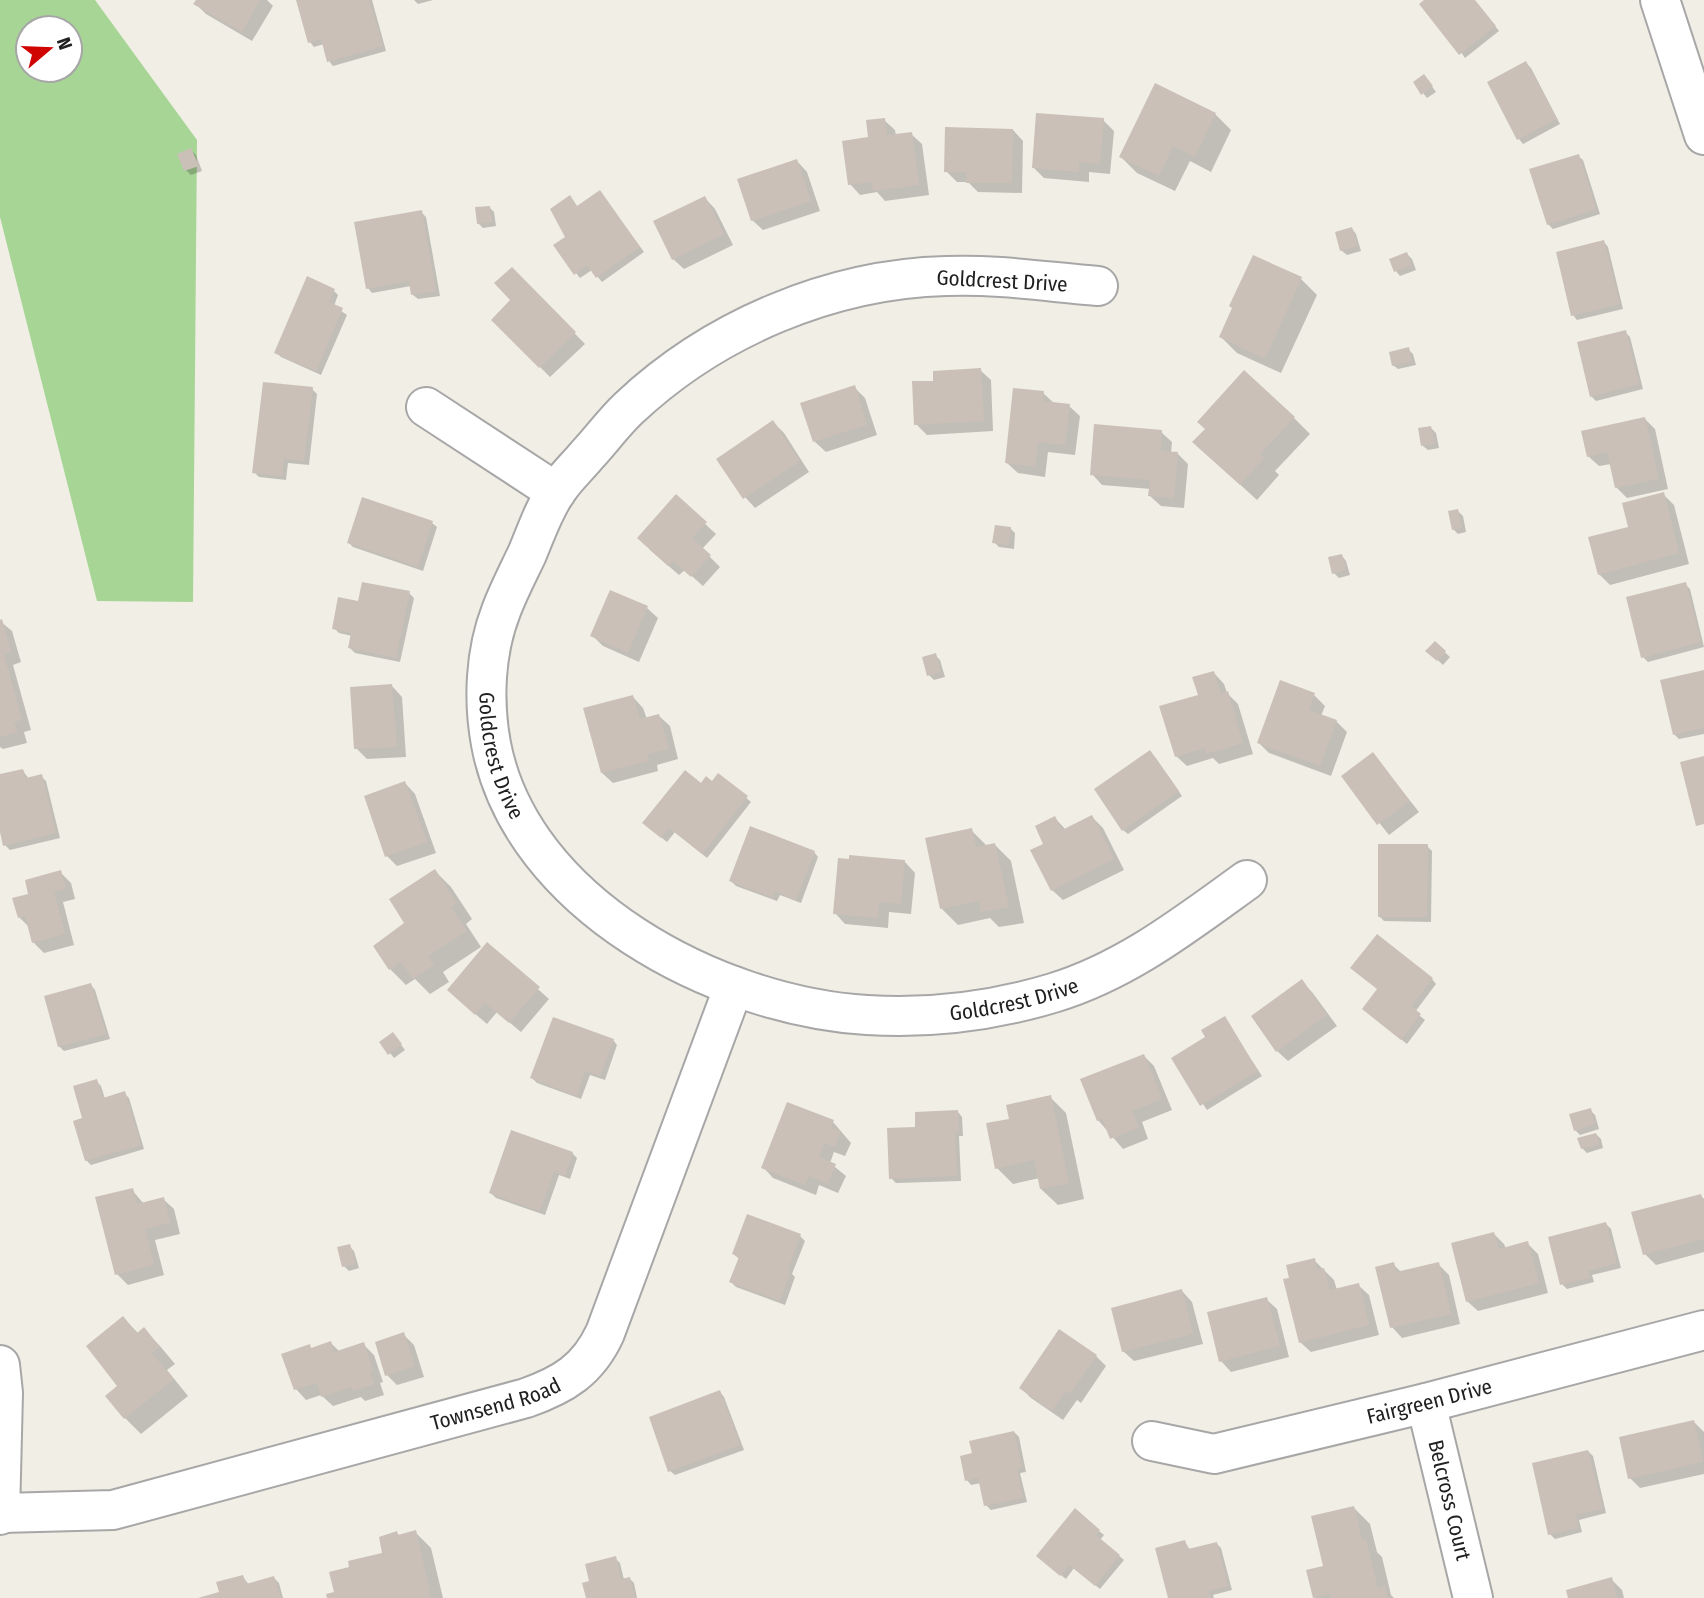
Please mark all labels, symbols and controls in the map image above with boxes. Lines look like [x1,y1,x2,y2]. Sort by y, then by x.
north arrow [14,14,84,84]
text: N [52,34,77,53]
street label: Goldcrest Drive [936,265,1068,297]
street label: Goldcrest Drive [473,692,529,824]
street label: Goldcrest Drive [948,972,1082,1026]
street label: Townsend Road [428,1372,565,1436]
street label: Fairgreen Drive [1364,1373,1495,1430]
street label: Belcross Court [1422,1437,1477,1563]

